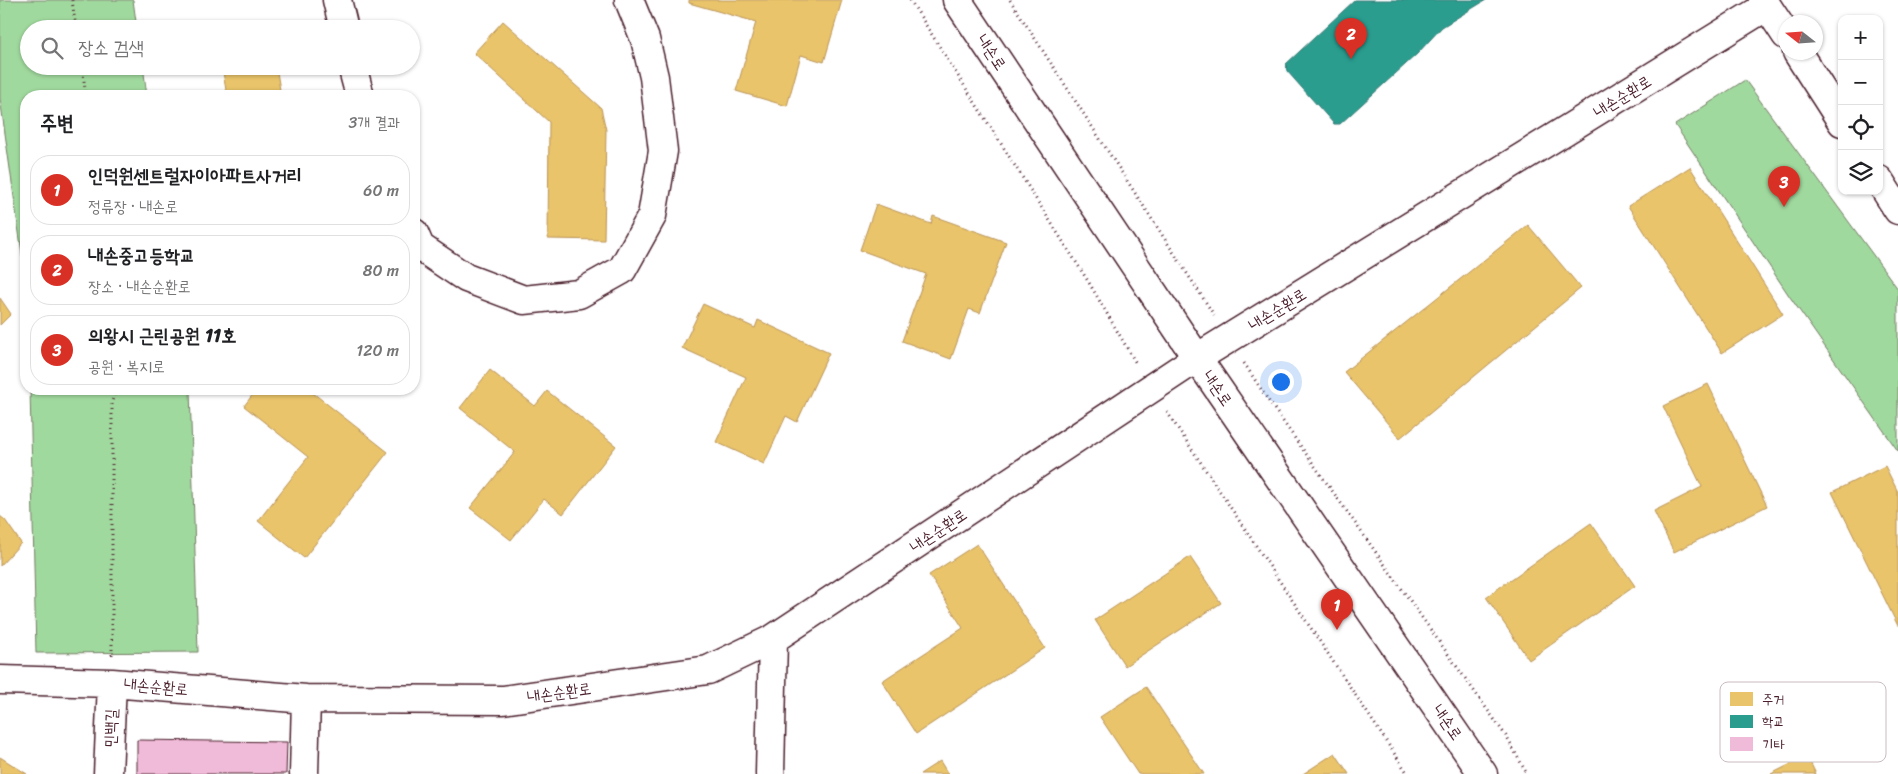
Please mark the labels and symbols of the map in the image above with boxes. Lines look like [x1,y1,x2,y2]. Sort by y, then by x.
north arrow [1778,15,1823,60]
pin: 2 [1335,18,1367,59]
street label: 내손로 [969,28,1014,76]
street label: 내손순환로 [1587,67,1657,126]
pin: 3 [1768,166,1800,207]
street label: 내손순환로 [1242,280,1312,339]
street label: 내손로 [1195,364,1241,412]
your location [1268,369,1294,395]
street label: 내손순환로 [903,500,973,560]
pin: 1 [1321,589,1353,630]
street label: 내손순환로 [123,669,189,704]
street label: 내손순환로 [525,674,593,711]
legend [1720,682,1886,762]
text: 주거 [1762,687,1785,712]
street label: 내손로 [1425,698,1471,746]
street label: 민백길 [95,708,126,748]
text: 학교 [1762,709,1785,734]
text: 기타 [1762,732,1785,757]

